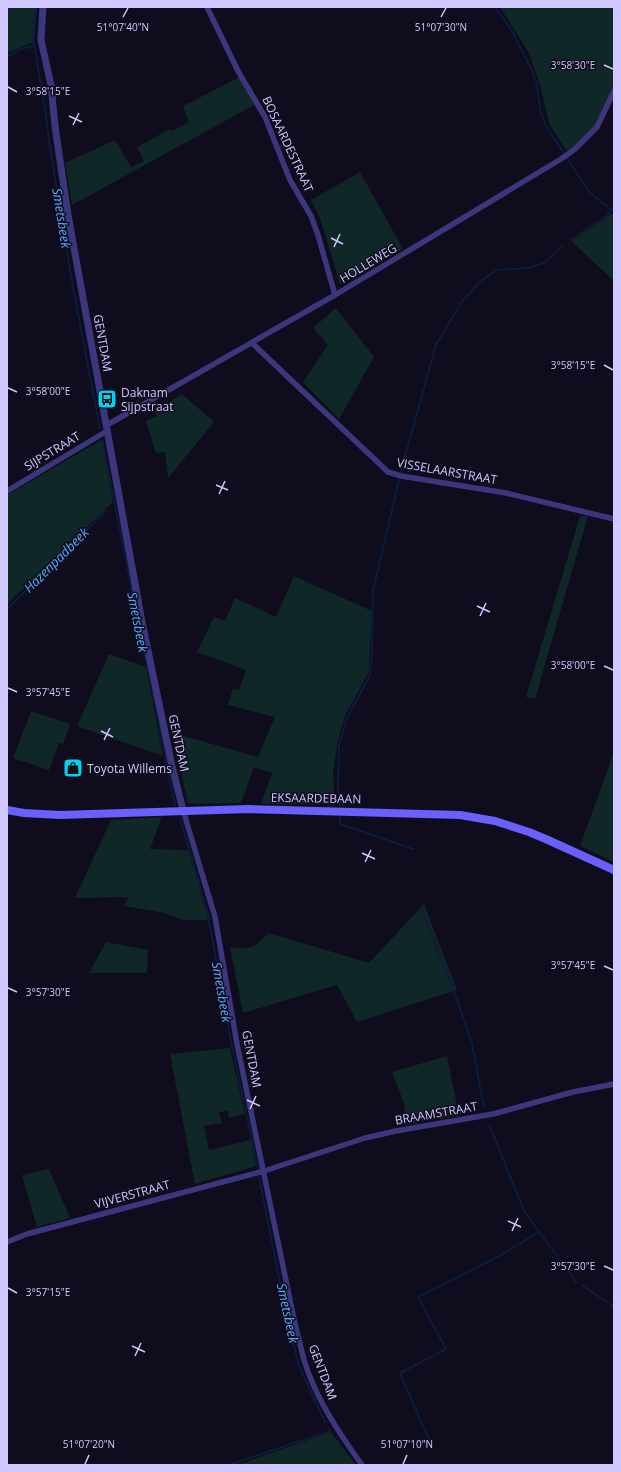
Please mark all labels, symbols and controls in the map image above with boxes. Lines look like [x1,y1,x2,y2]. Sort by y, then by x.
text: 51°07'40"N [97,20,149,34]
text: 51°07'30"N [415,20,467,34]
text: 3°58'30"E [551,58,595,72]
text: 3°58'15"E [26,84,70,98]
street label: BOSAARDESTRAAT [258,93,318,195]
water label: Smetsbeek [48,186,76,250]
street label: HOLLEWEG [336,239,400,287]
street label: GENTDAM [90,313,116,373]
text: 3°58'15"E [551,358,595,372]
text: 3°58'00"E [26,384,70,398]
place label: Daknam Sijpstraat [121,384,174,415]
bus stop icon: Daknam Sijpstraat [96,388,118,410]
street label: SIJPSTRAAT [21,427,84,474]
street label: VISSELAARSTRAAT [396,454,499,488]
water label: Hazenpadbeek [20,523,93,596]
water label: Smetsbeek [123,590,153,654]
text: 3°58'00"E [551,658,595,672]
text: 3°57'45"E [26,685,70,699]
street label: GENTDAM [165,713,193,773]
shop icon: Toyota Willems [62,757,84,779]
place label: Toyota Willems [87,760,172,777]
street label: EKSAARDEBAAN [271,789,361,807]
text: 3°57'45"E [551,958,595,972]
water label: Smetsbeek [208,960,236,1024]
text: 3°57'30"E [26,985,70,999]
street label: GENTDAM [238,1029,266,1089]
street label: BRAAMSTRAAT [393,1097,479,1129]
street label: VIJVERSTRAAT [92,1176,172,1212]
text: 3°57'30"E [551,1259,595,1273]
water label: Smetsbeek [273,1281,303,1345]
text: 3°57'15"E [26,1285,70,1299]
street label: GENTDAM [305,1342,341,1402]
text: 51°07'20"N [63,1437,115,1451]
text: 51°07'10"N [381,1437,433,1451]

